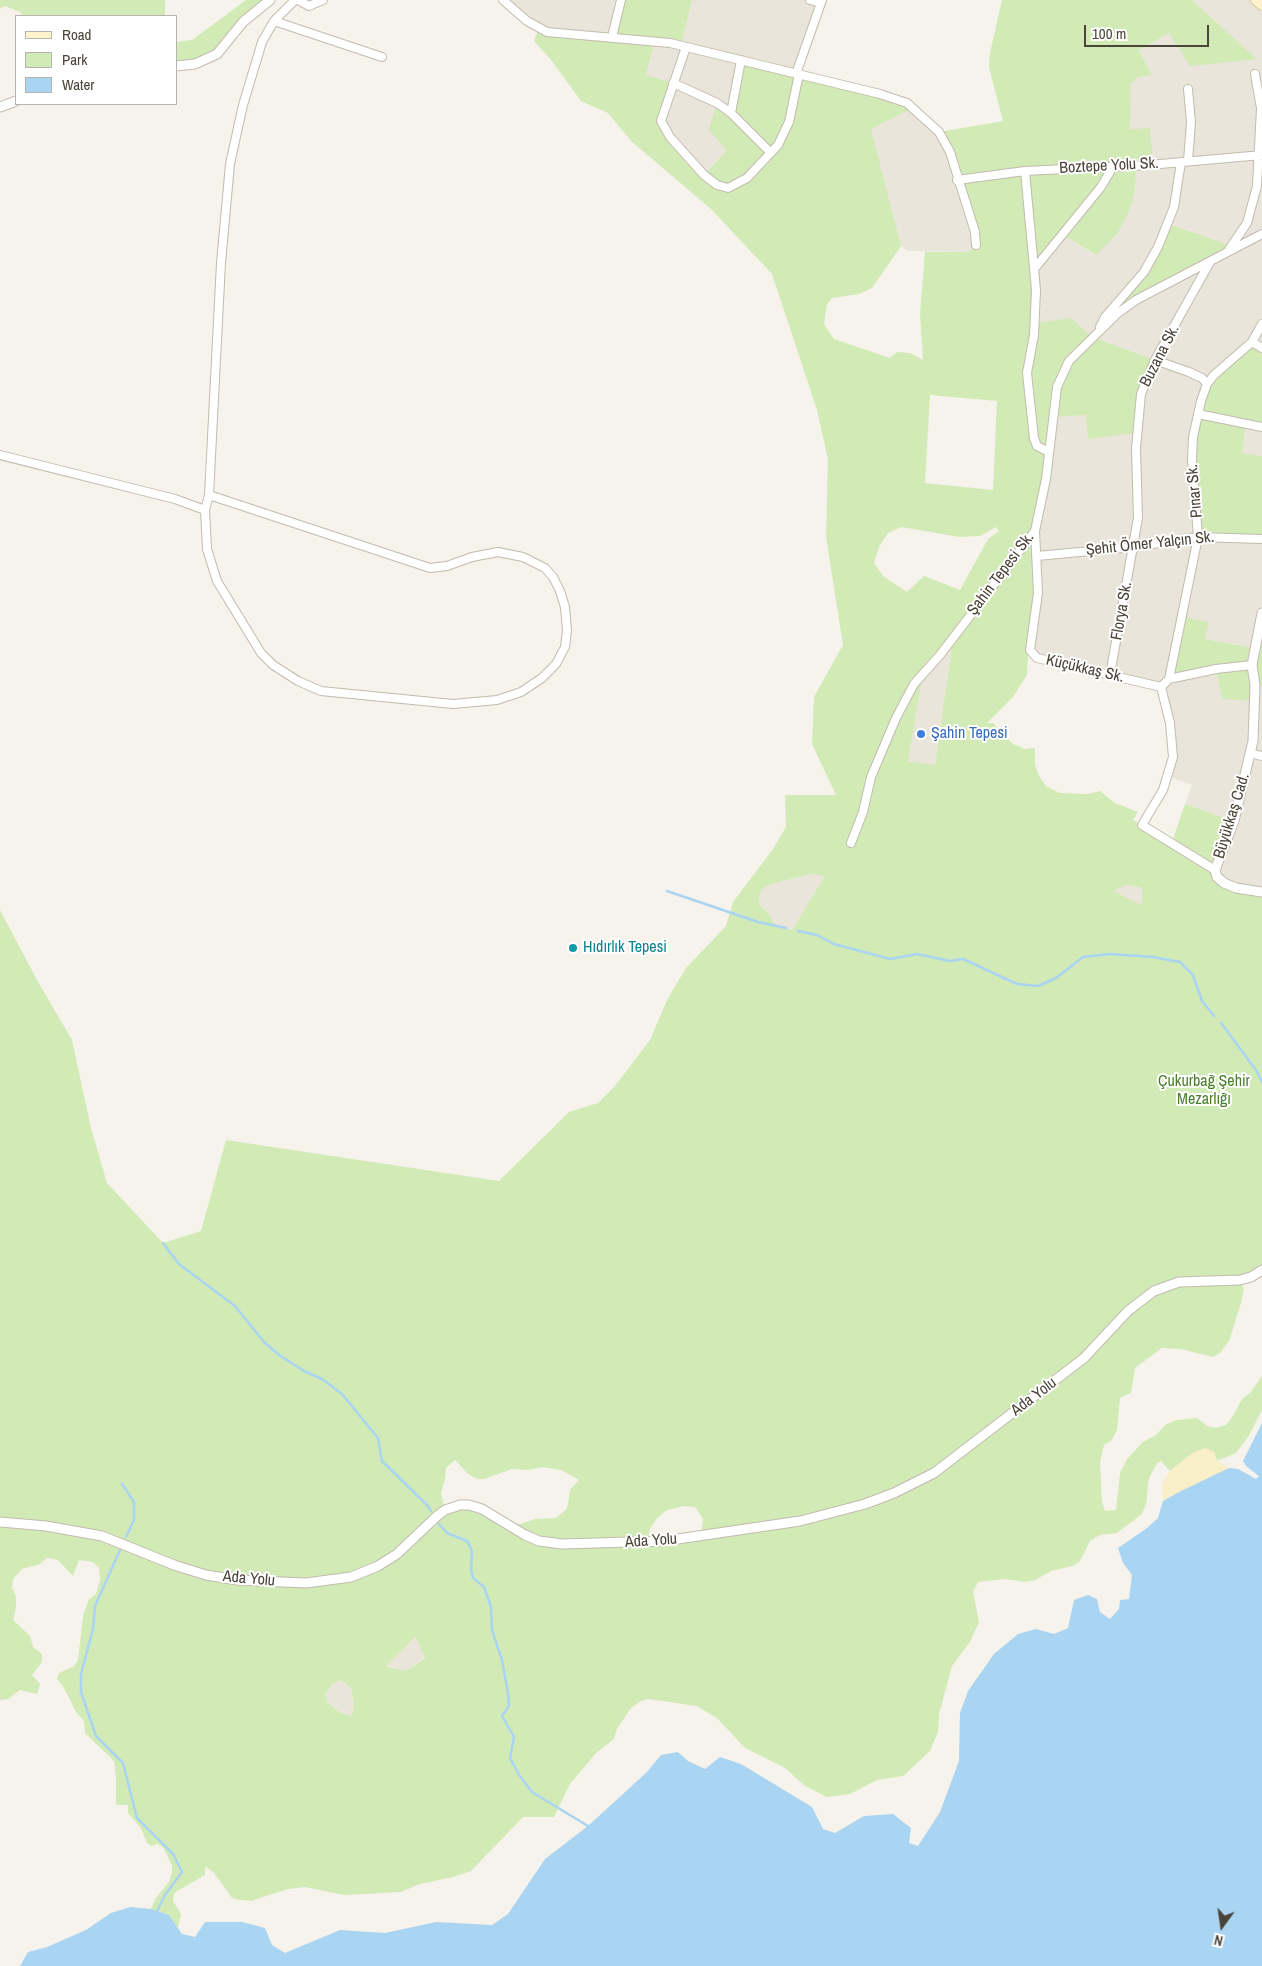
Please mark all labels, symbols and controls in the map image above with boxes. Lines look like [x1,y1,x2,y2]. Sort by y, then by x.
legend [15,15,178,105]
scale bar [1087,15,1212,47]
text: 100 m [1092,23,1126,44]
text: Road [62,24,91,45]
text: Park [62,49,87,70]
text: Water [62,74,94,95]
street label: Boztepe Yolu Sk. [1059,154,1159,178]
street label: Buzana Sk. [1136,322,1184,390]
street label: Pınar Sk. [1183,463,1207,519]
street label: Şehit Ömer Yalçın Sk. [1085,528,1215,560]
street label: Şahin Tepesi Sk. [963,529,1039,619]
street label: Florya Sk. [1107,580,1137,642]
street label: Küçükkaş Sk. [1044,651,1126,687]
place label: Şahin Tepesi [931,724,1008,744]
marker: Şahin Tepesi [915,728,927,740]
street label: Büyükkaş Cad. [1210,771,1254,861]
place label: Hıdırlık Tepesi [583,938,667,958]
marker: Hıdırlık Tepesi [567,942,579,954]
park label: Çukurbağ Şehir Mezarlığı [1158,1072,1250,1110]
street label: Ada Yolu [1007,1374,1061,1420]
street label: Ada Yolu [624,1530,678,1552]
street label: Ada Yolu [222,1567,276,1591]
north arrow [1197,1901,1247,1951]
text: N [1212,1931,1225,1950]

